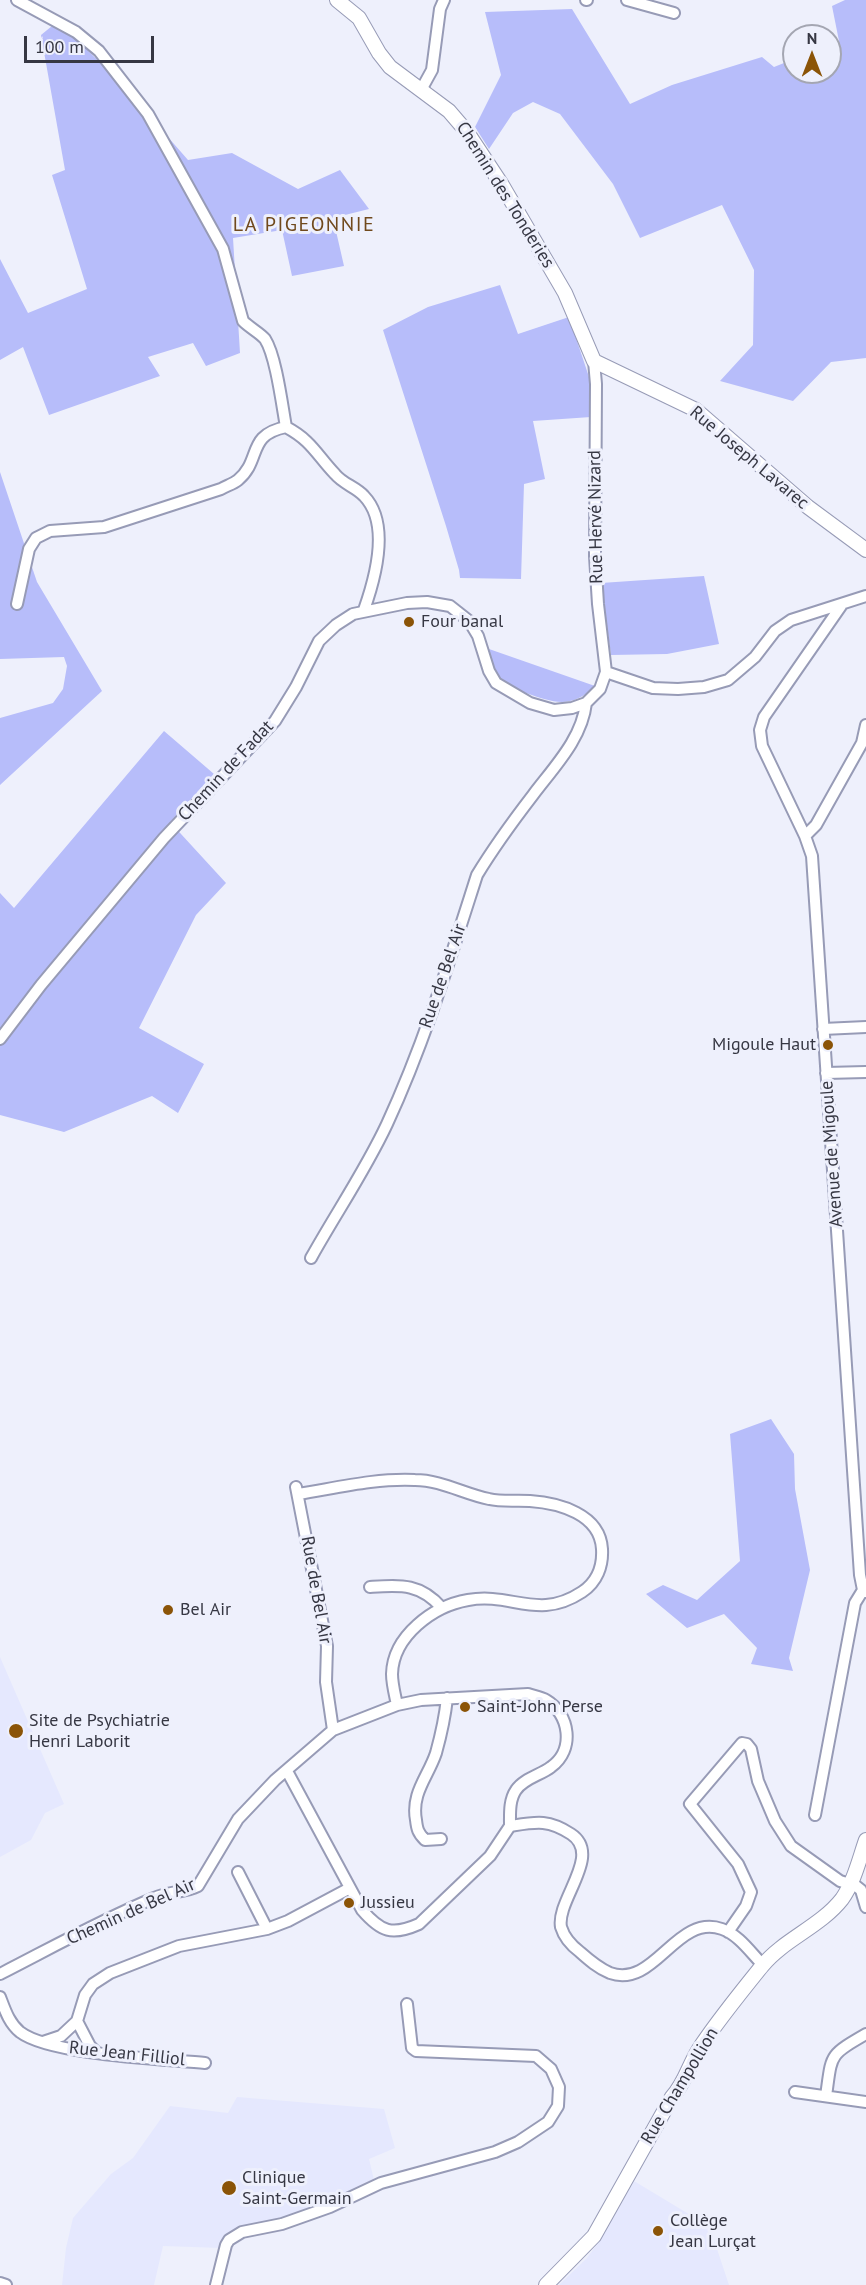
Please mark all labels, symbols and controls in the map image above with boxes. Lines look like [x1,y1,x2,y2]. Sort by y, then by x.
scale bar [27,24,158,62]
north arrow [782,24,842,84]
text: N [807,28,817,48]
text: 100 m [35,35,84,58]
street label: Chemin des Tonderies [451,118,559,272]
district label: LA PIGEONNIE [233,213,375,237]
street label: Rue Joseph Lavarec [685,402,813,514]
street label: Rue Hervé Nizard [584,450,608,584]
place label: Four banal [421,611,503,633]
marker: Four banal [402,615,416,629]
street label: Chemin de Fadat [174,716,278,826]
street label: Rue de Bel Air [415,921,471,1031]
place label: Migoule Haut [712,1034,816,1056]
marker: Migoule Haut [821,1038,835,1052]
street label: Avenue de Migoule [816,1080,848,1228]
street label: Rue de Bel Air [296,1534,336,1646]
place label: Bel Air [180,1599,231,1621]
marker: Bel Air [161,1603,175,1617]
place label: Saint-John Perse [477,1696,603,1718]
marker: Saint-John Perse [458,1700,472,1714]
place label: Site de Psychiatrie Henri Laborit [29,1710,170,1752]
marker: Site de Psychiatrie Henri Laborit [7,1722,25,1740]
street label: Chemin de Bel Air [63,1874,199,1950]
place label: Jussieu [361,1892,415,1914]
marker: Jussieu [342,1896,356,1910]
street label: Rue Champollion [637,2024,723,2148]
street label: Rue Jean Filliol [68,2037,186,2071]
place label: Clinique Saint-Germain [242,2167,352,2210]
marker: Clinique Saint-Germain [220,2179,238,2197]
place label: Collège Jean Lurçat [670,2210,756,2252]
marker: Collège Jean Lurçat [651,2224,665,2238]

